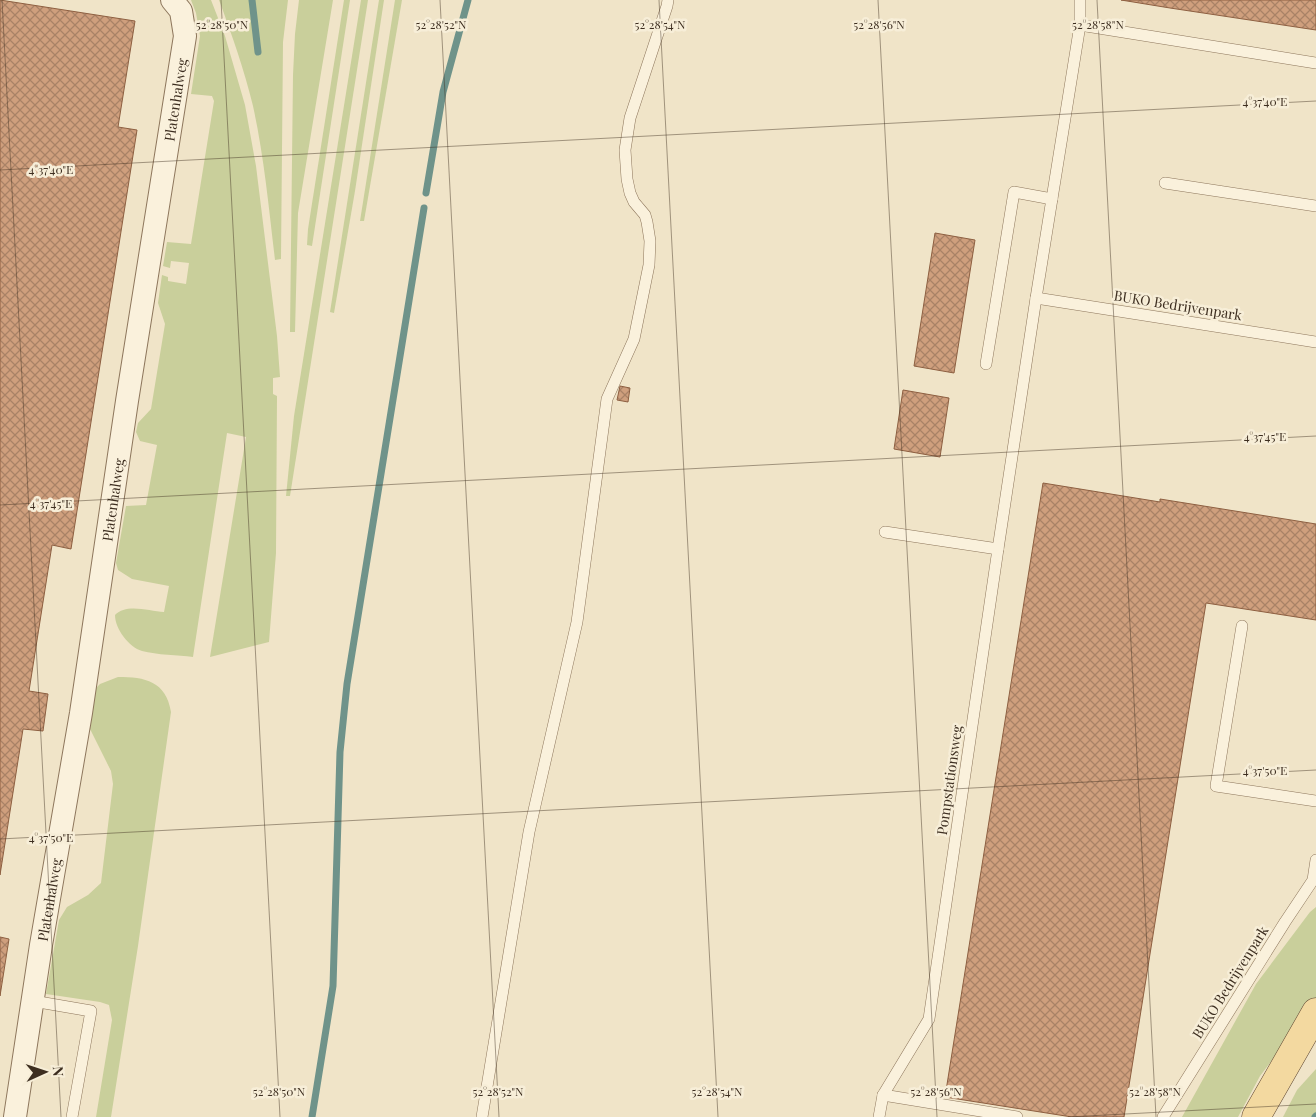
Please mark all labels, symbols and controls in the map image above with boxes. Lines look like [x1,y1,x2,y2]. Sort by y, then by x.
text: 52°28'50"N [196,16,249,32]
text: 52°28'52"N [415,16,467,32]
text: 52°28'54"N [634,16,686,32]
text: 52°28'56"N [853,16,905,32]
text: 52°28'58"N [1072,16,1124,32]
street label: Platenhalweg [159,56,191,142]
text: 4°37'40"E [1243,93,1287,109]
text: 4°37'40"E [29,161,73,177]
street label: BUKO Bedrijvenpark [1113,285,1244,325]
text: 4°37'45"E [1244,428,1286,444]
street label: Platenhalweg [97,456,128,543]
text: 4°37'45"E [30,495,72,511]
street label: Pompstationsweg [932,723,966,836]
text: 4°37'50"E [1243,762,1287,778]
text: 4°37'50"E [29,829,73,845]
street label: Platenhalweg [32,856,65,943]
street label: BUKO Bedrijvenpark [1188,922,1273,1042]
north arrow [20,1047,70,1097]
text: N [49,1066,68,1077]
text: 52°28'50"N [253,1083,306,1099]
text: 52°28'52"N [472,1083,524,1099]
text: 52°28'54"N [691,1083,743,1099]
text: 52°28'56"N [910,1083,962,1099]
text: 52°28'58"N [1129,1083,1181,1099]

